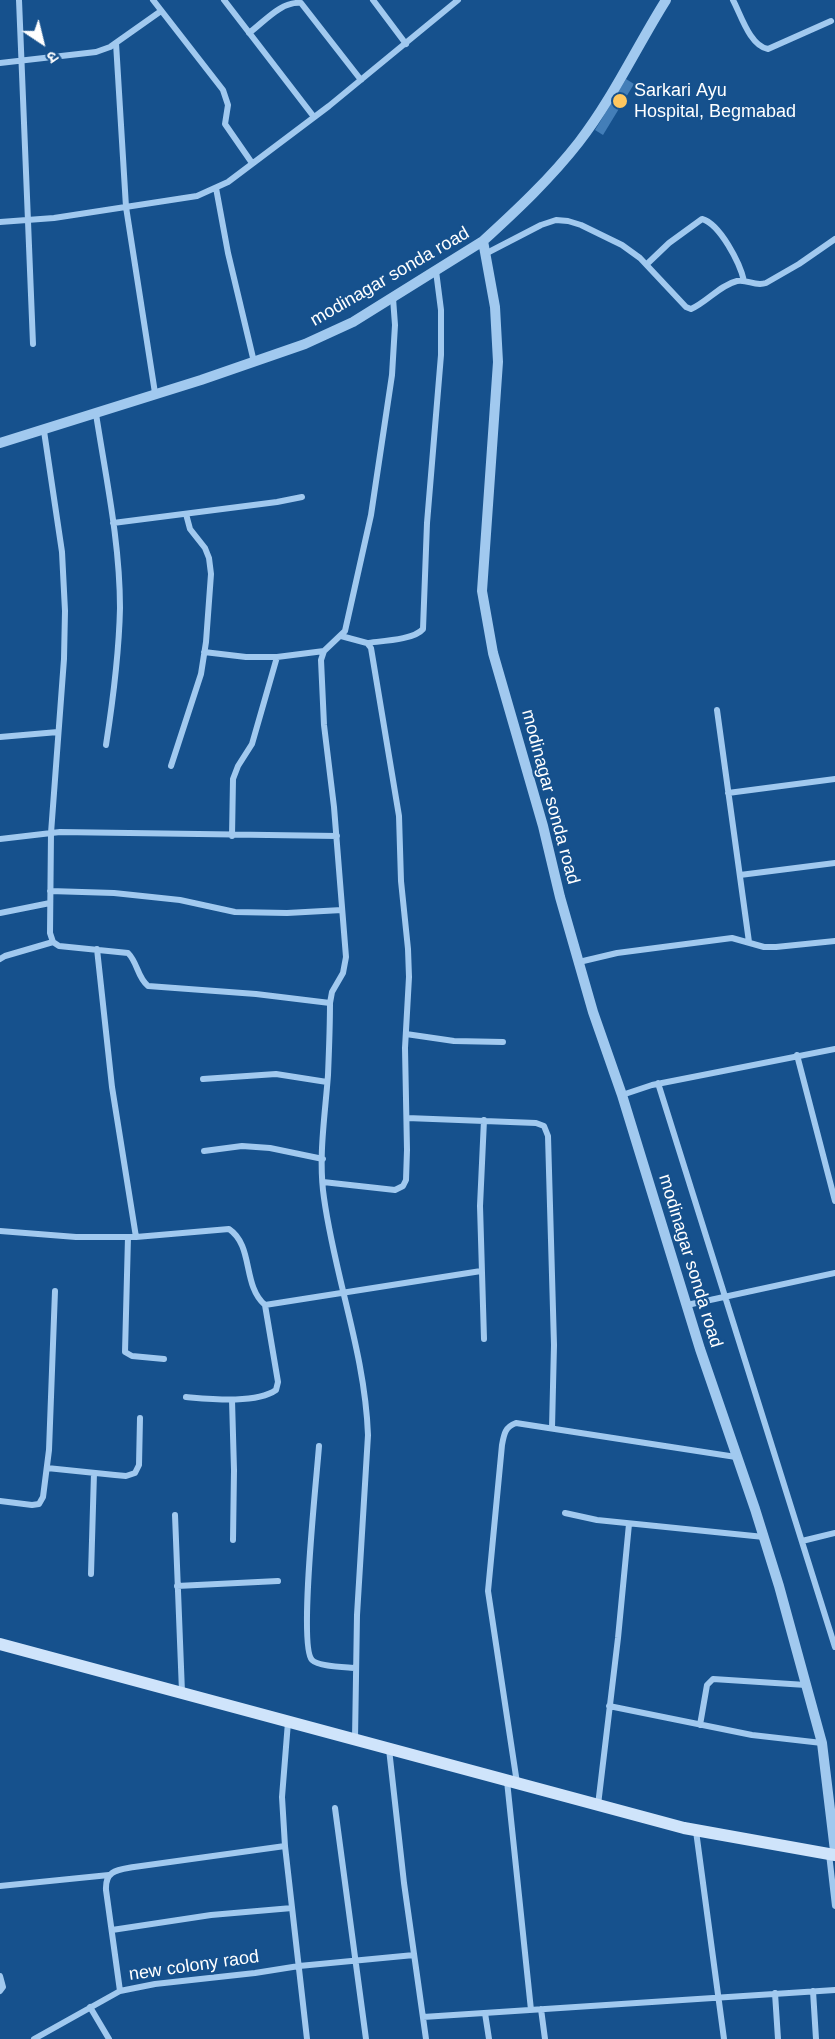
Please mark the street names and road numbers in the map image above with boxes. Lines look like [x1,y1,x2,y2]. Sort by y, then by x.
street label: modinagar sonda road [307,223,473,331]
street label: modinagar sonda road [516,707,584,887]
street label: modinagar sonda road [653,1172,727,1350]
street label: new colony raod [128,1946,260,1986]

